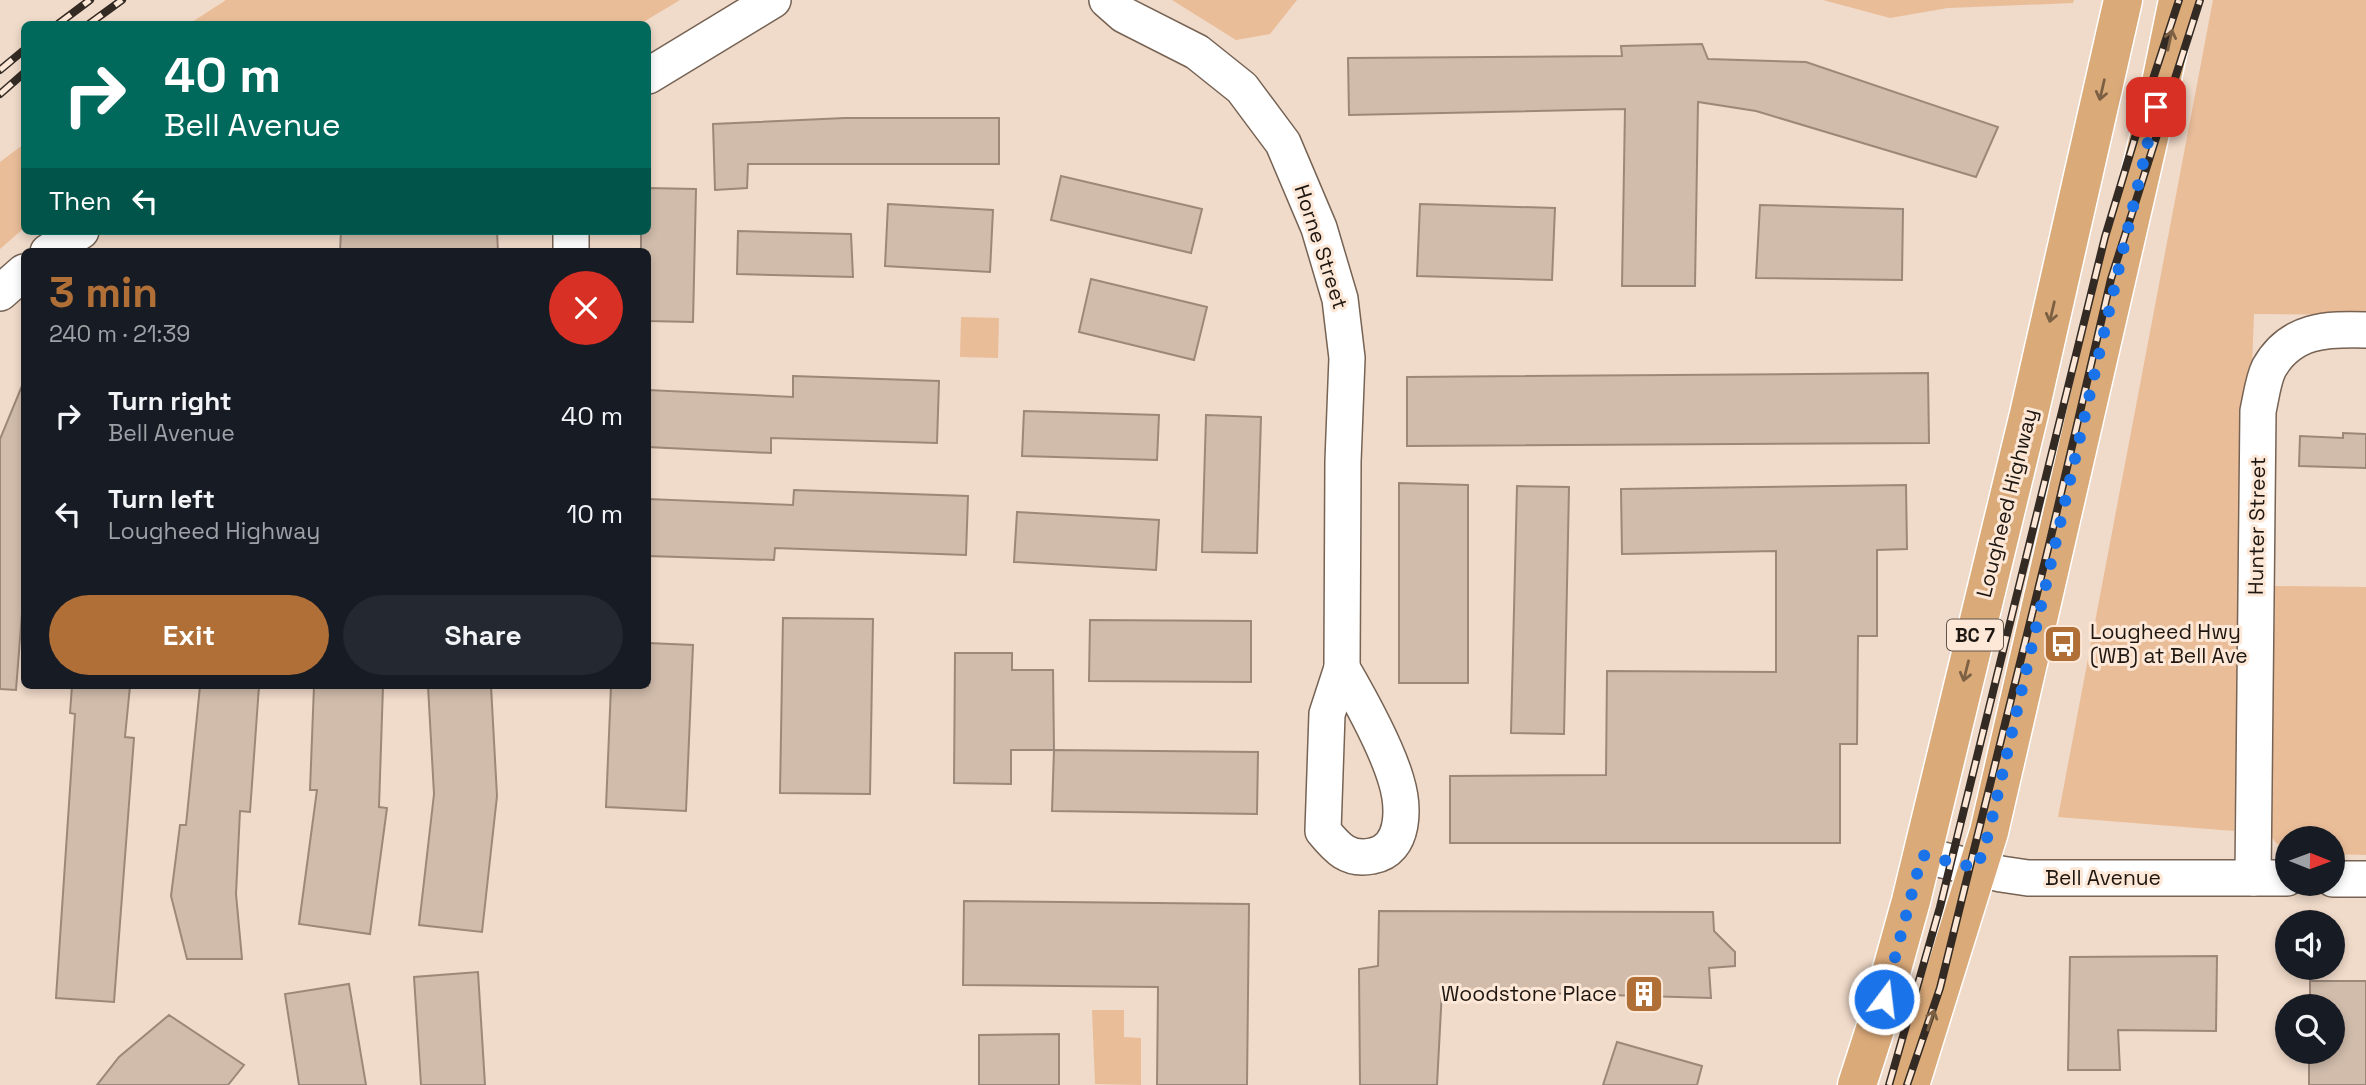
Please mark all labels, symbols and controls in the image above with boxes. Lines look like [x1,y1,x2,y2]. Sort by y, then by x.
one-way arrow [2163,29,2177,52]
text: 40 m [164,44,281,106]
icon: right [49,49,140,140]
pin [2126,77,2186,137]
one-way arrow [2095,78,2109,101]
icon: arrive [2137,88,2175,126]
text: Bell Avenue [164,105,341,145]
street label: Horne Street [1289,181,1354,313]
icon: left [126,182,164,220]
text: Then [49,184,112,218]
text: 3 min [49,266,158,319]
button: close [549,271,623,345]
one-way arrow [2045,300,2059,323]
text: 240 m · 21:39 [49,319,190,349]
text: Turn right [108,384,232,418]
icon: right [49,397,87,435]
text: 40 m [561,399,623,433]
street label: Lougheed Highway [1970,406,2043,600]
text: Bell Avenue [108,418,235,448]
street label: Hunter Street [2242,457,2271,595]
text: Turn left [108,482,215,516]
icon: left [49,495,87,533]
text: 10 m [566,497,623,531]
text: Lougheed Highway [108,516,320,546]
button: Exit [49,595,329,675]
button: Share [343,595,623,675]
place label: Lougheed Hwy (WB) at Bell Ave [2090,618,2248,669]
road number: BC 7 [1947,620,2003,650]
bus stop icon: Lougheed Hwy (WB) at Bell Ave [2042,623,2084,665]
one-way arrow [1959,659,1972,682]
north arrow [2275,826,2345,896]
map controls [2275,826,2345,1064]
street label: Bell Avenue [2045,864,2161,891]
button: sound [2275,910,2345,980]
position arrow [1847,962,1921,1036]
building icon: Woodstone Place [1623,973,1665,1015]
place label: Woodstone Place [1441,980,1617,1007]
button: search [2275,994,2345,1064]
one-way arrow [1925,1009,1938,1031]

